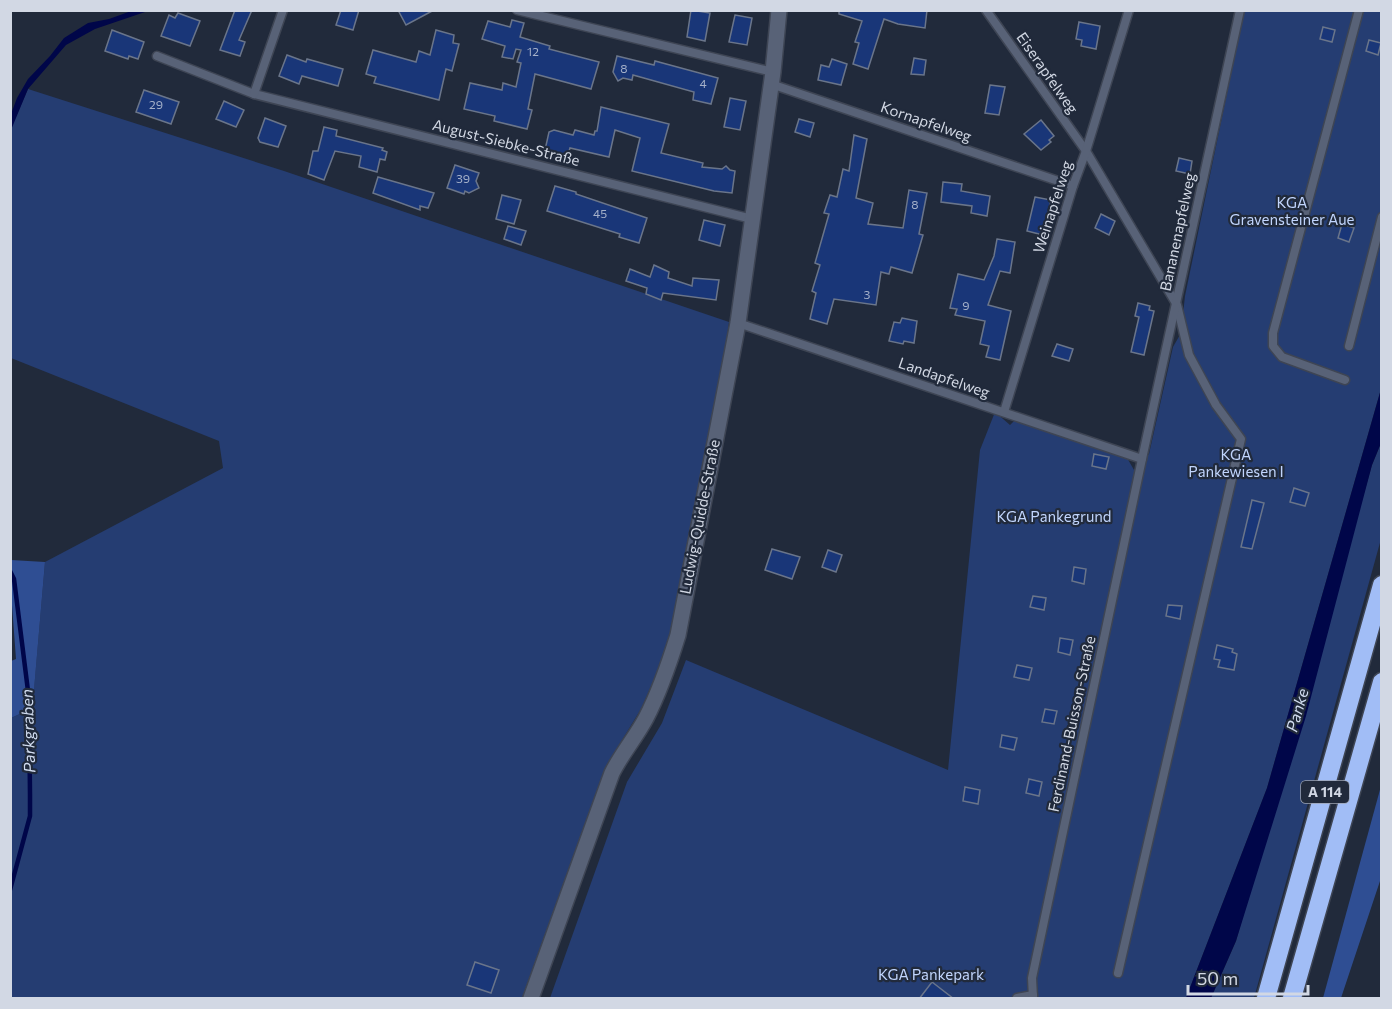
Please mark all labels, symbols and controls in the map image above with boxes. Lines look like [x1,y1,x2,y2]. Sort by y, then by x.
street label: Eiserapfelweg [1013,28,1082,117]
house number: 12 [527,44,539,58]
house number: 8 [620,61,628,75]
house number: 4 [699,76,707,90]
house number: 29 [149,97,163,111]
street label: Kornapfelweg [879,97,974,145]
street label: August-Siebke-Straße [431,115,582,169]
street label: Weinapfelweg [1029,158,1075,255]
house number: 39 [456,171,470,185]
street label: Bananenapfelweg [1156,171,1198,293]
park label: KGA Gravensteiner Aue [1230,193,1355,228]
house number: 8 [911,197,919,211]
house number: 45 [593,206,607,220]
house number: 3 [864,287,871,301]
house number: 9 [962,298,970,312]
street label: Landapfelweg [896,353,992,401]
street label: Ludwig-Quidde-Straße [675,438,723,596]
park label: KGA Pankewiesen I [1188,445,1284,480]
park label: KGA Pankegrund [996,507,1112,525]
street label: Ferdinand-Buisson-Straße [1044,634,1098,813]
water label: Panke [1281,685,1312,734]
water label: Parkgraben [17,689,38,773]
road number: A 114 [1301,781,1349,803]
scale bar [1188,958,1308,996]
park label: KGA Pankepark [878,965,984,983]
text: 50 m [1197,967,1238,989]

